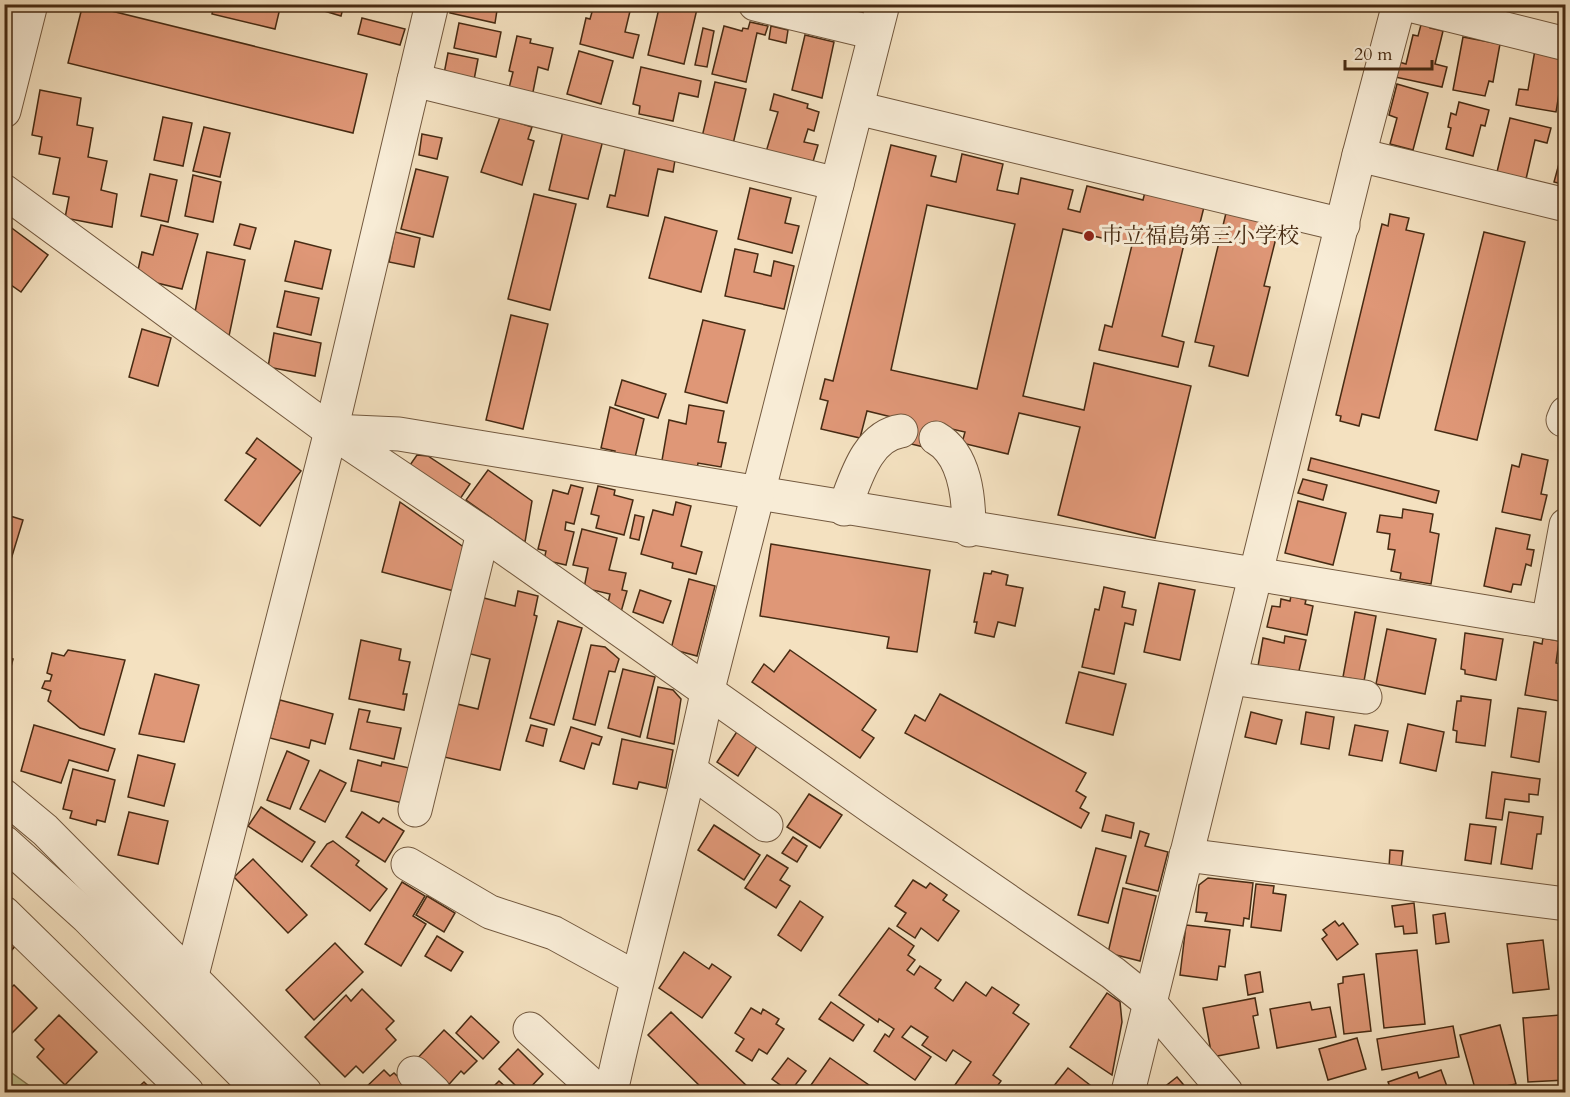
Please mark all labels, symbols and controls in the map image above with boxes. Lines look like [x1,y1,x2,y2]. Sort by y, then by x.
scale bar [1345,33,1432,71]
text: 20 m [1354,42,1393,67]
place label: 市立福島第三小学校 [1101,221,1299,251]
marker: 市立福島第三小学校 [1082,229,1096,243]

